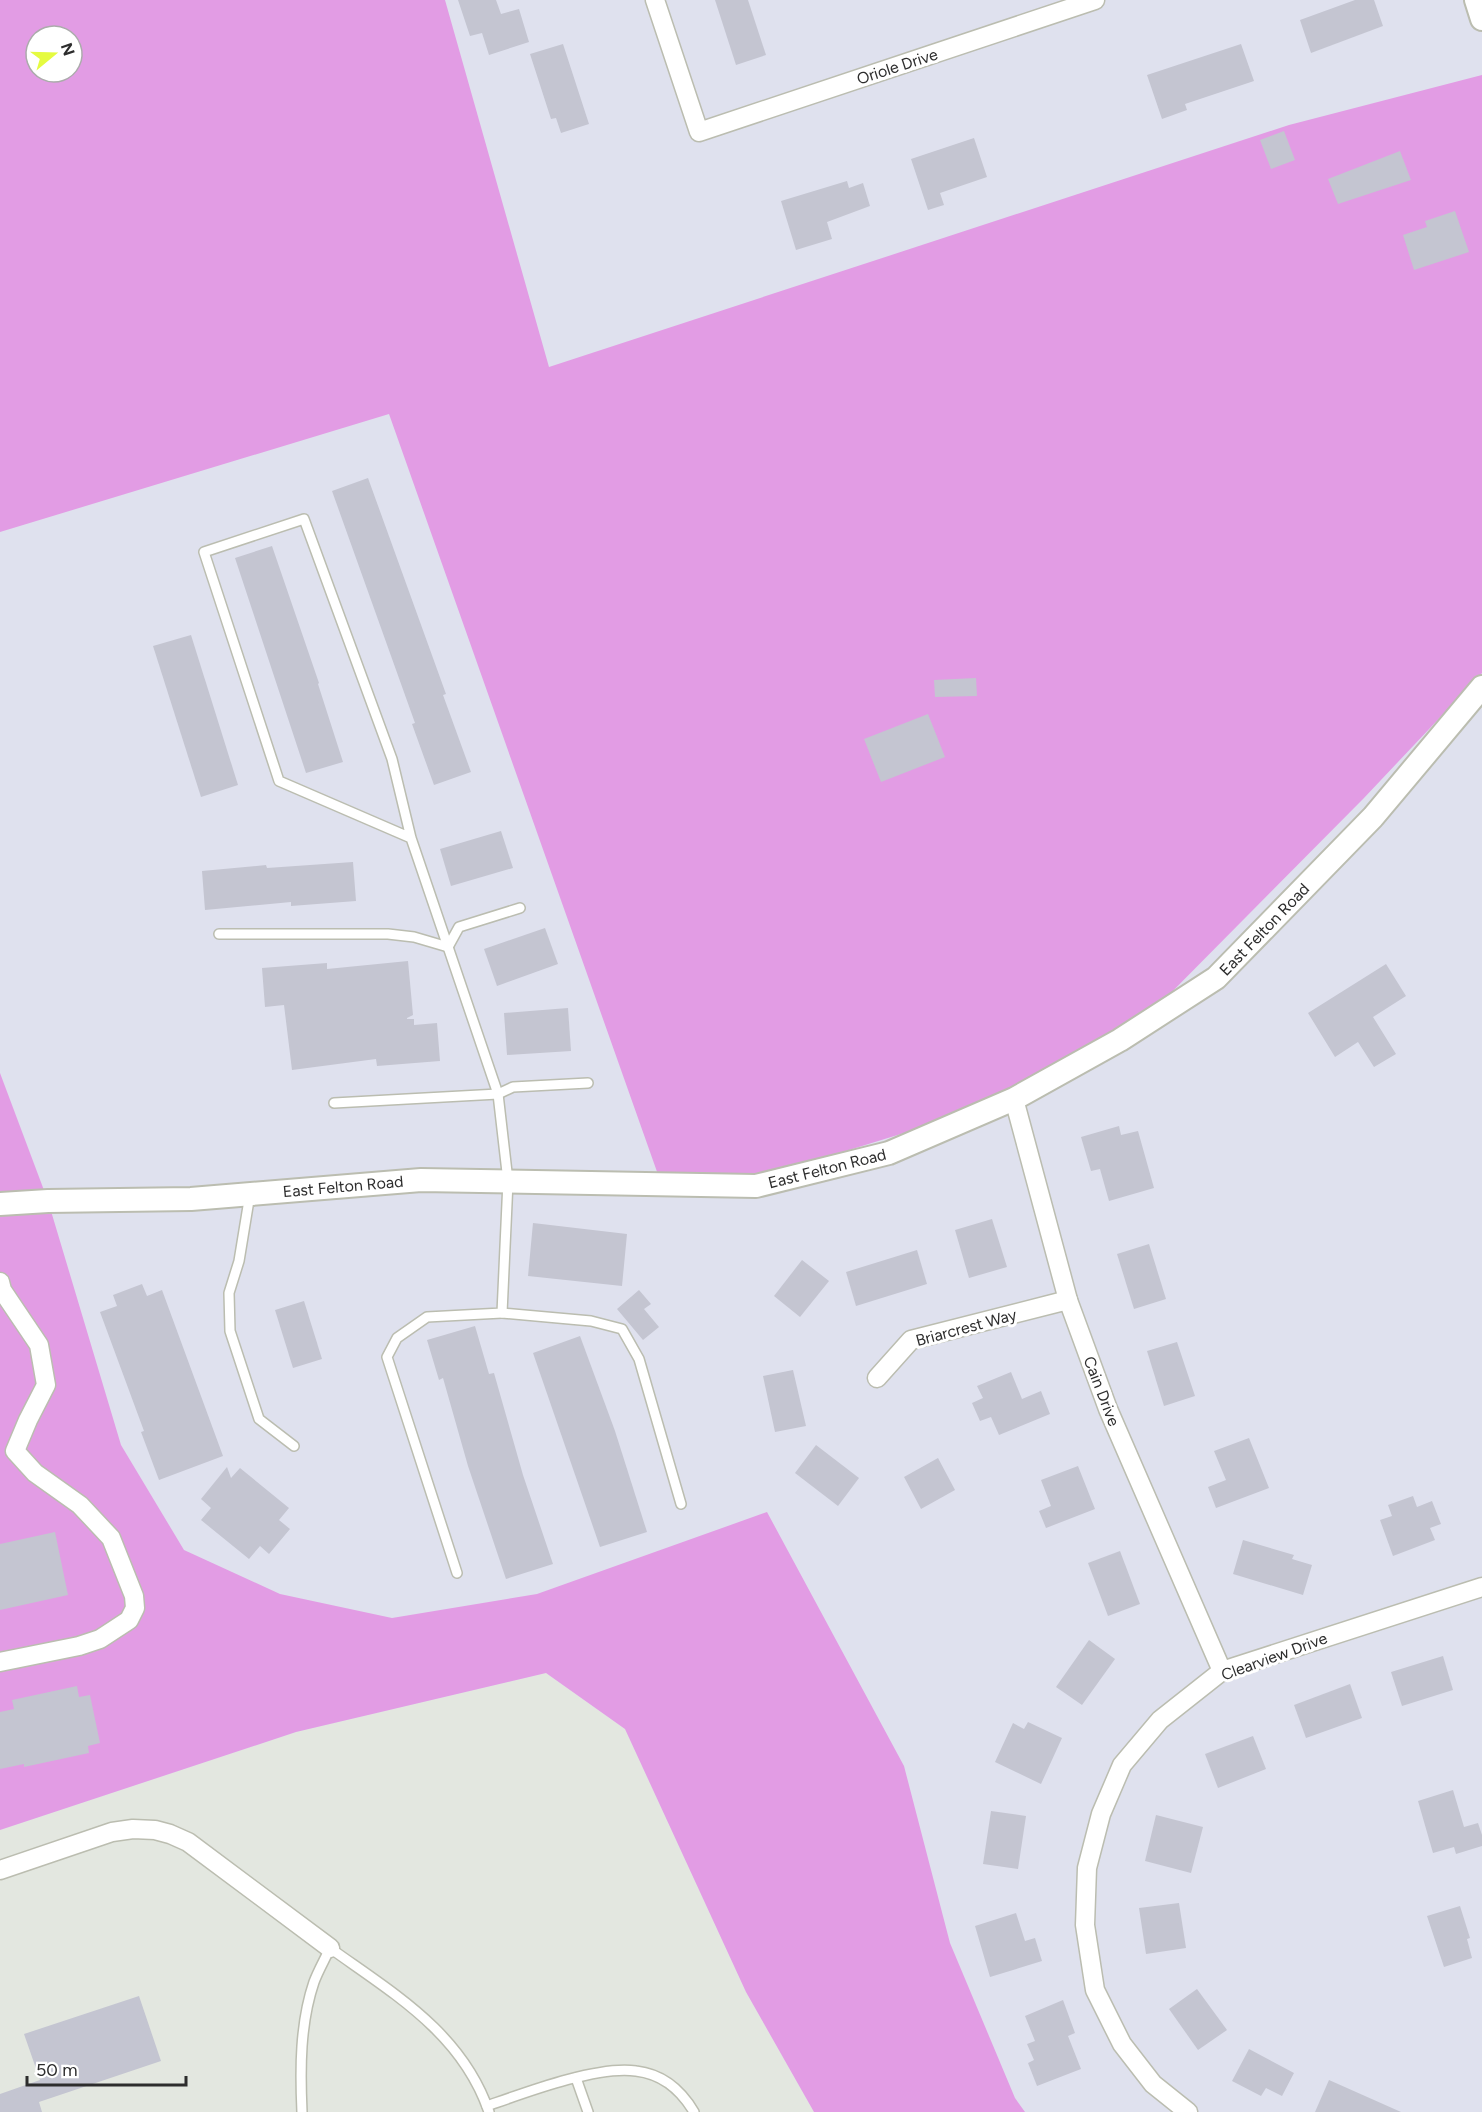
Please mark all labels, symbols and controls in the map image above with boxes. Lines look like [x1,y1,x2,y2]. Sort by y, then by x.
north arrow [24,24,84,84]
text: N [57,40,79,58]
street label: Oriole Drive [854,44,940,88]
street label: East Felton Road [1216,879,1313,979]
street label: East Felton Road [766,1145,888,1192]
street label: East Felton Road [282,1172,404,1201]
street label: Briarcrest Way [913,1305,1019,1350]
street label: Cain Drive [1080,1354,1124,1429]
street label: Clearview Drive [1219,1628,1330,1684]
scale bar [27,2049,186,2087]
text: 50 m [36,2059,78,2081]

